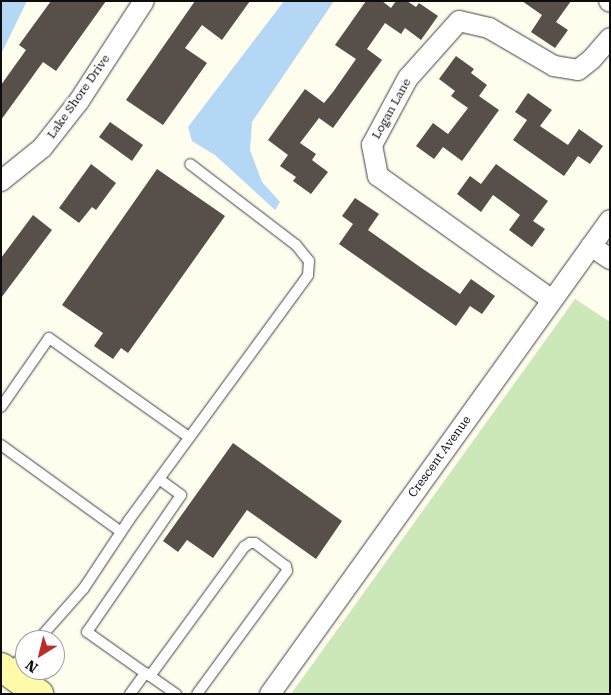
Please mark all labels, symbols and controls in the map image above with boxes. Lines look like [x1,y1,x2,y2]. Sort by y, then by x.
street label: Lake Shore Drive [45,52,113,142]
street label: Logan Lane [369,76,415,142]
street label: Crescent Avenue [406,413,474,501]
north arrow [15,630,65,680]
text: N [23,657,41,676]

